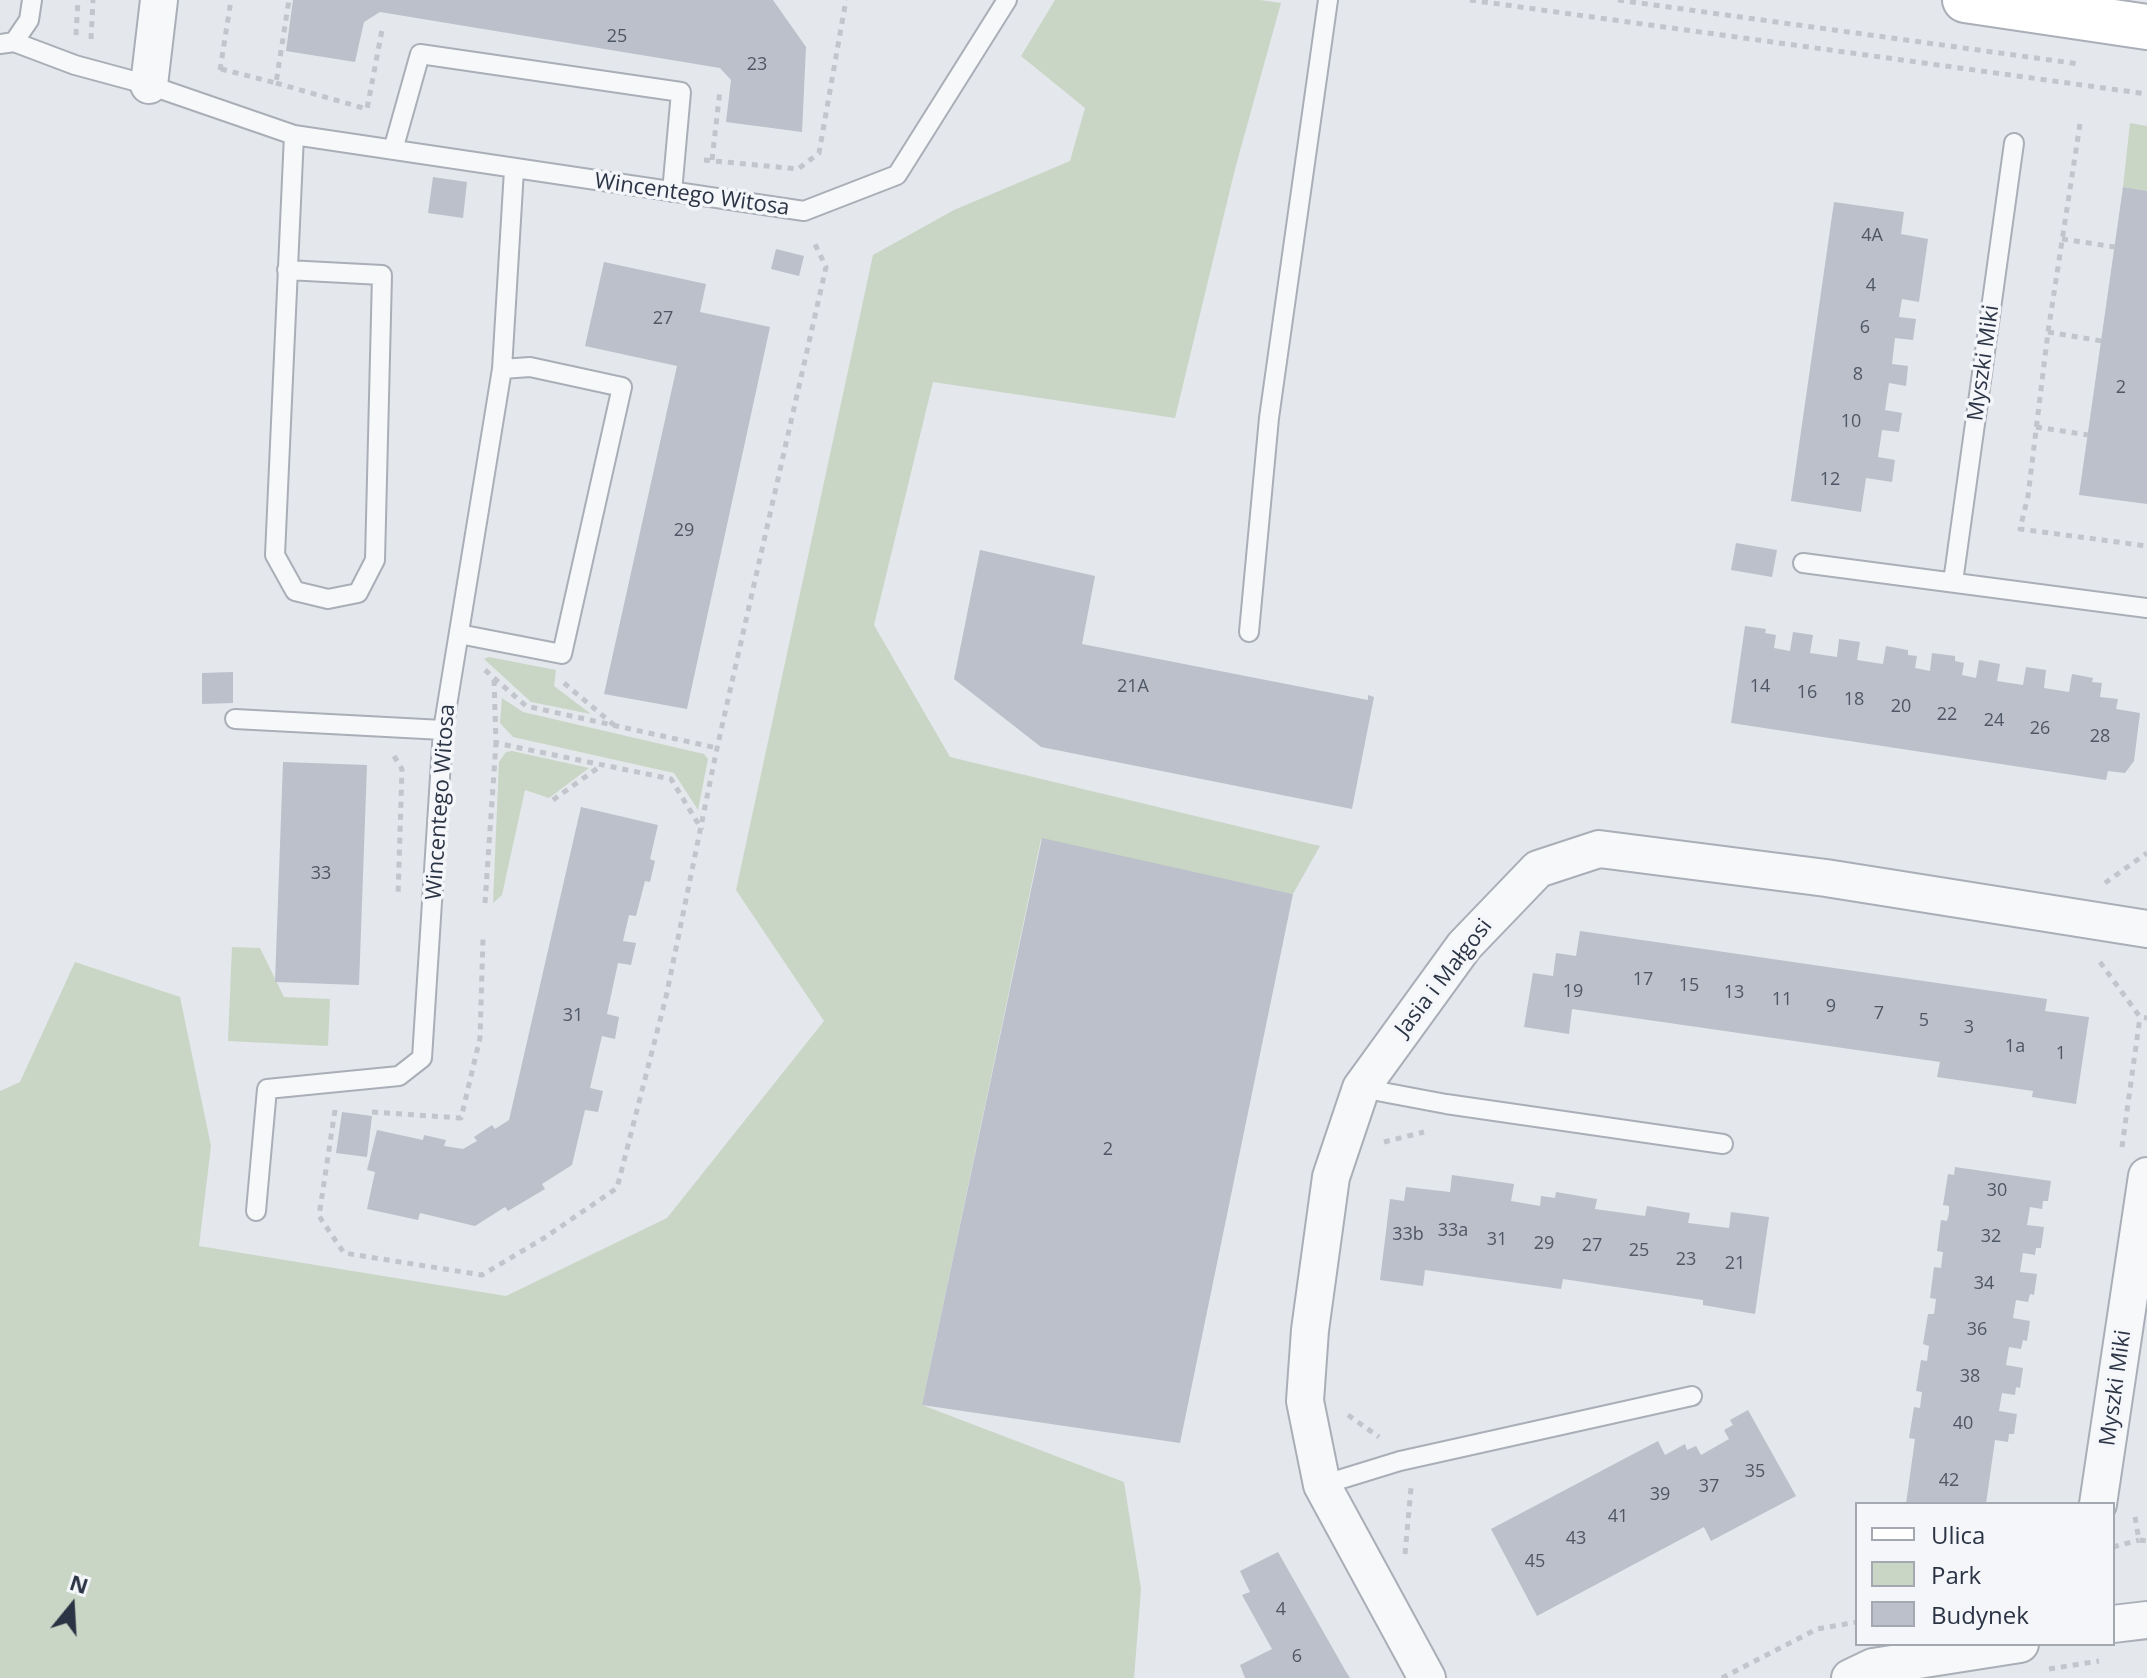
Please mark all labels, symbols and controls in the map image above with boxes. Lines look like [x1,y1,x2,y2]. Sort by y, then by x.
house number: 25 [607,26,627,48]
house number: 23 [747,54,767,76]
street label: Wincentego Witosa [593,168,791,222]
house number: 4A [1861,225,1883,247]
house number: 4 [1866,275,1876,297]
street label: Myszki Miki [1963,303,2005,423]
house number: 27 [653,308,673,330]
house number: 6 [1860,317,1870,339]
house number: 8 [1853,364,1863,386]
house number: 2 [2116,377,2126,399]
house number: 10 [1841,411,1861,433]
house number: 12 [1820,469,1840,491]
house number: 29 [674,520,694,542]
house number: 21A [1117,676,1149,698]
house number: 14 [1750,676,1770,698]
house number: 16 [1797,682,1817,704]
house number: 18 [1844,689,1864,711]
house number: 20 [1891,696,1911,718]
street label: Wincentego Witosa [421,703,461,901]
house number: 22 [1937,704,1957,726]
house number: 24 [1984,710,2004,732]
house number: 26 [2030,718,2050,740]
house number: 28 [2090,726,2110,748]
house number: 33 [311,863,331,885]
street label: Jasia i Małgosi [1390,914,1498,1042]
house number: 17 [1633,969,1653,991]
house number: 15 [1679,975,1699,997]
house number: 19 [1563,981,1583,1003]
house number: 13 [1724,982,1744,1004]
house number: 11 [1772,989,1792,1011]
house number: 9 [1826,996,1836,1018]
house number: 7 [1874,1003,1884,1025]
house number: 31 [563,1005,583,1027]
house number: 5 [1919,1010,1929,1032]
house number: 3 [1964,1017,1974,1039]
house number: 1a [2005,1036,2025,1058]
house number: 1 [2056,1043,2066,1065]
house number: 2 [1103,1139,1113,1161]
house number: 30 [1987,1180,2007,1202]
house number: 33a [1438,1220,1468,1242]
house number: 33b [1392,1224,1424,1246]
house number: 32 [1981,1226,2001,1248]
house number: 31 [1487,1229,1507,1251]
house number: 29 [1534,1233,1554,1255]
house number: 27 [1582,1235,1602,1257]
house number: 25 [1629,1240,1649,1262]
house number: 23 [1676,1249,1696,1271]
house number: 21 [1725,1253,1745,1275]
house number: 34 [1974,1273,1994,1295]
house number: 36 [1967,1319,1987,1341]
street label: Myszki Miki [2095,1328,2137,1448]
house number: 38 [1960,1366,1980,1388]
house number: 40 [1953,1413,1973,1435]
house number: 35 [1745,1461,1765,1483]
house number: 42 [1939,1470,1959,1492]
house number: 37 [1699,1476,1719,1498]
house number: 39 [1650,1484,1670,1506]
legend [1855,1502,2115,1646]
house number: 41 [1608,1506,1628,1528]
text: Ulica [1931,1518,1985,1551]
house number: 43 [1566,1528,1586,1550]
house number: 45 [1525,1551,1545,1573]
text: Park [1931,1558,1981,1591]
north arrow [32,1566,112,1646]
text: N [66,1566,93,1600]
text: Budynek [1931,1598,2029,1631]
house number: 4 [1276,1599,1286,1621]
house number: 6 [1292,1646,1302,1668]

